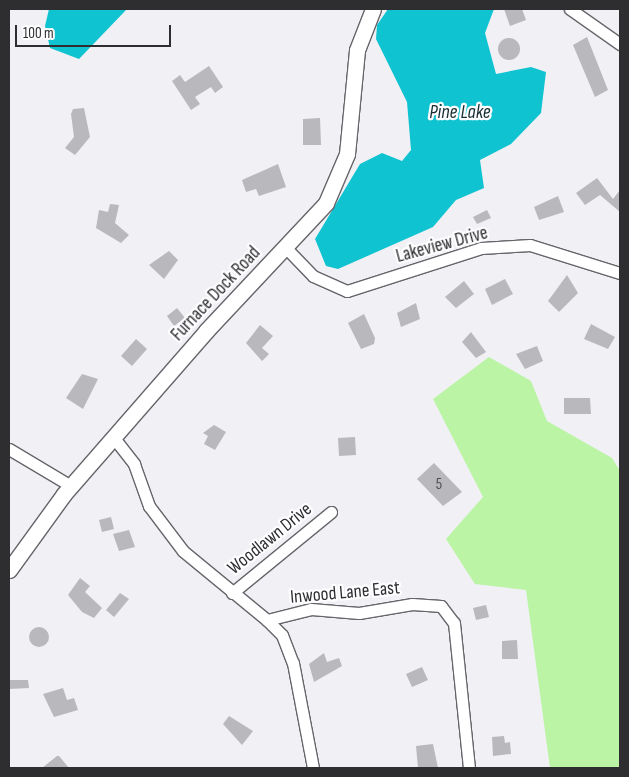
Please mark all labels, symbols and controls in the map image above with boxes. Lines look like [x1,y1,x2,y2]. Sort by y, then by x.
scale bar [18,15,174,47]
text: 100 m [23,24,54,43]
water label: Pine Lake [429,100,491,124]
street label: Lakeview Drive [394,222,490,268]
street label: Furnace Dock Road [166,242,266,346]
house number: 5 [436,475,442,495]
street label: Woodlawn Drive [223,498,317,580]
street label: Inwood Lane East [289,577,401,609]

